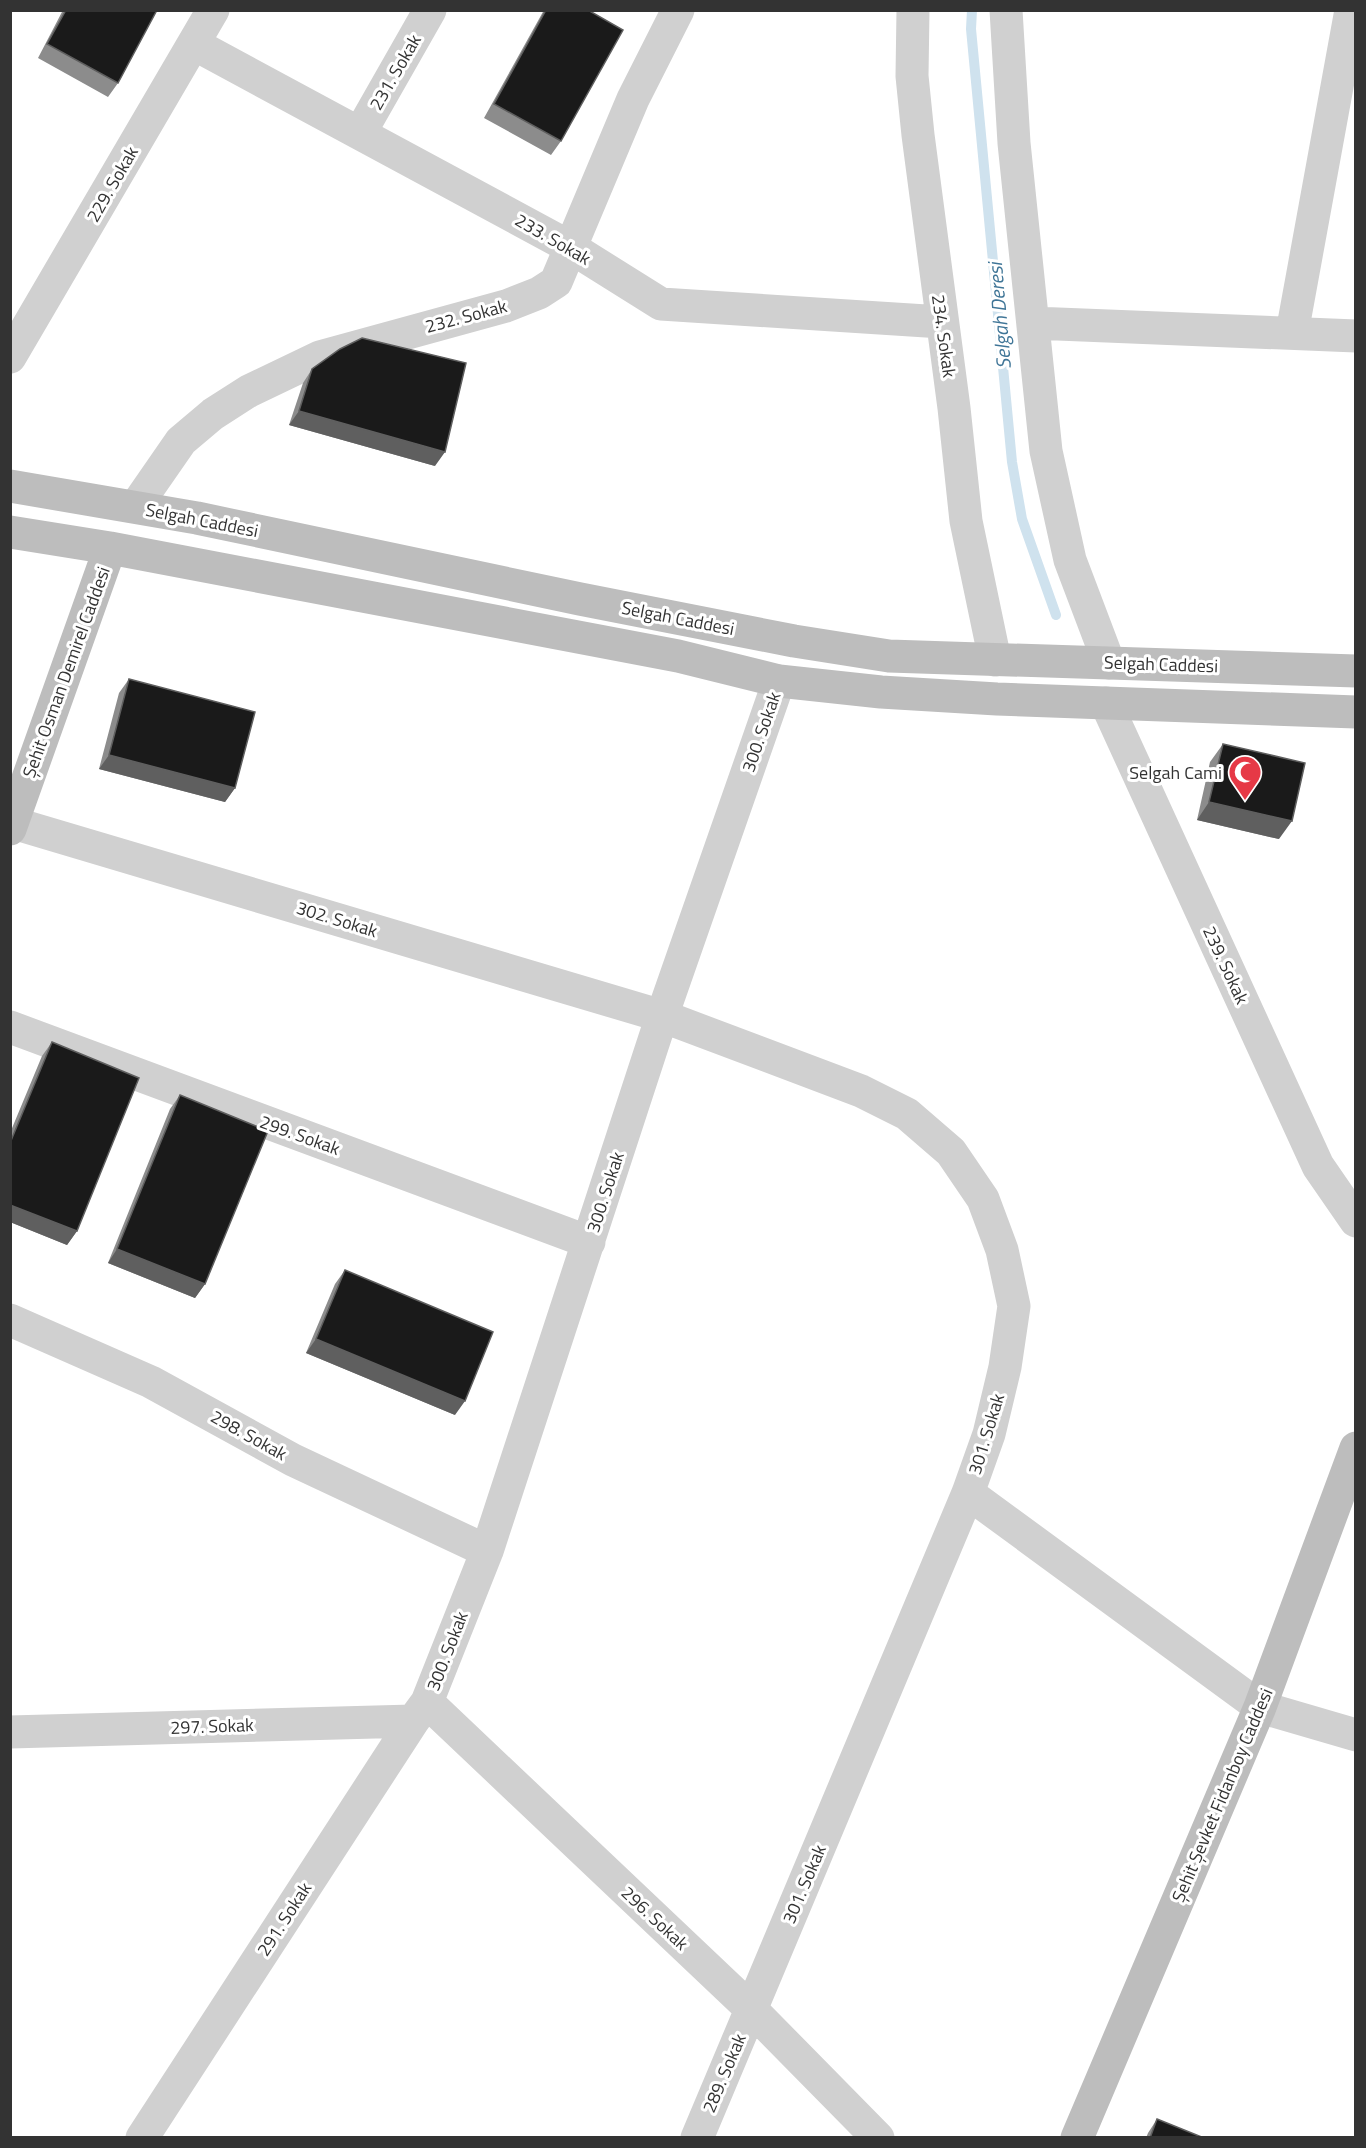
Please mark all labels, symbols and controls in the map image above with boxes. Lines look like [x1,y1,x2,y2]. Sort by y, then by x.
street label: 231. Sokak [362,29,428,115]
street label: 229. Sokak [79,141,145,227]
street label: 233. Sokak [510,206,596,272]
water label: Selgah Deresi [979,259,1019,370]
street label: 232. Sokak [422,292,510,340]
street label: 234. Sokak [925,293,963,380]
street label: Selgah Caddesi [143,496,261,544]
street label: Şehit Osman Demirel Caddesi [15,563,117,781]
street label: Selgah Caddesi [619,594,737,642]
street label: Selgah Caddesi [1103,649,1219,679]
street label: 300. Sokak [735,688,787,776]
mosque icon: Selgah Cami [1227,754,1263,801]
place label: Selgah Cami [1129,759,1222,786]
street label: 302. Sokak [293,894,381,944]
street label: 239. Sokak [1196,921,1256,1009]
street label: 299. Sokak [256,1108,344,1162]
street label: 300. Sokak [579,1148,631,1236]
street label: 301. Sokak [961,1390,1011,1478]
street label: 298. Sokak [206,1403,292,1467]
street label: 300. Sokak [419,1607,475,1695]
street label: Şehit Şevket Fidanboy Caddesi [1165,1684,1279,1906]
street label: 297. Sokak [170,1711,255,1741]
street label: 301. Sokak [775,1840,833,1928]
street label: 291. Sokak [250,1876,318,1961]
street label: 296. Sokak [615,1880,695,1957]
street label: 289. Sokak [695,2029,753,2117]

